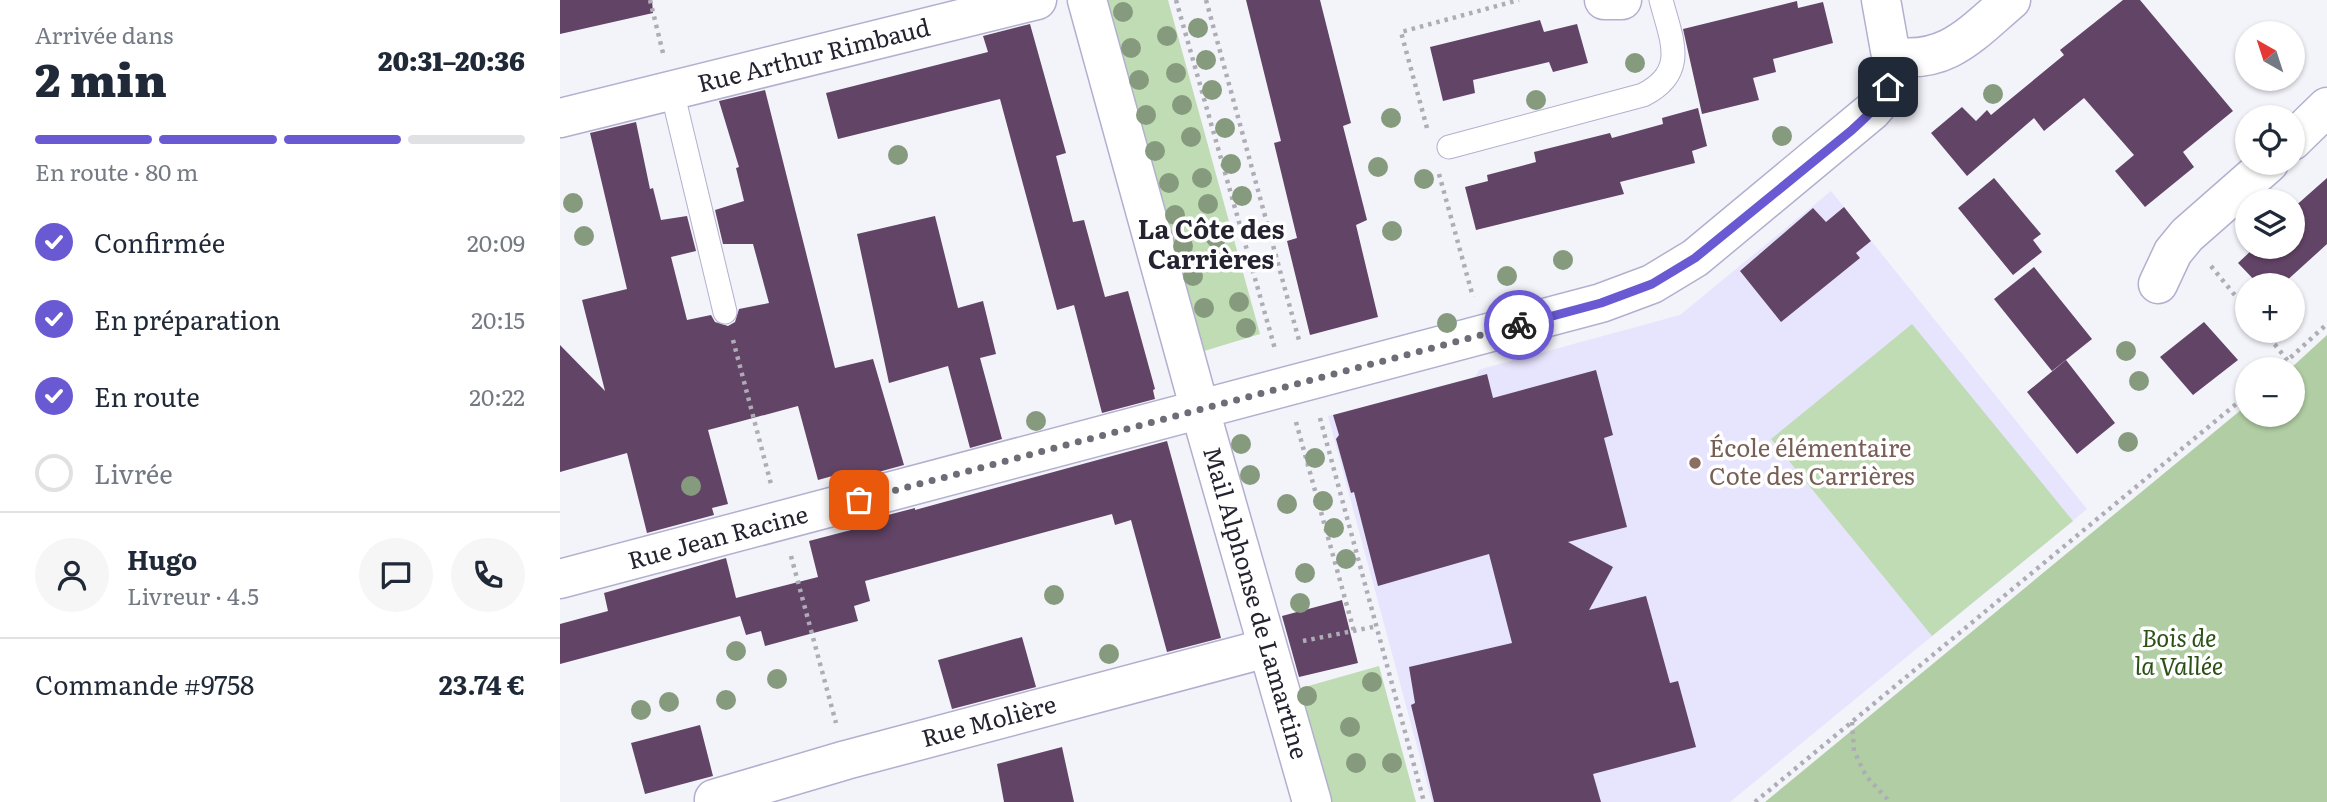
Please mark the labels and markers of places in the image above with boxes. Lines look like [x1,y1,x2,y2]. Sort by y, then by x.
pin [1858,57,1918,117]
place label: École élémentaire Cote des Carrières [1709,429,1915,492]
marker: École élémentaire Cote des Carrières [1687,455,1703,471]
pin [829,470,889,530]

